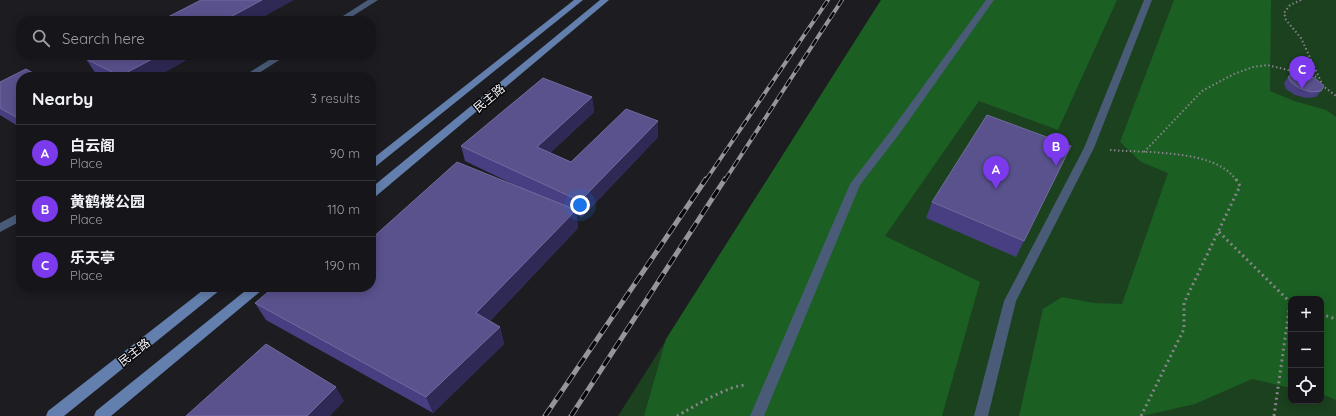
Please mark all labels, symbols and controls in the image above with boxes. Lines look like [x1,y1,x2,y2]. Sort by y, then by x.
search box [16,16,376,60]
icon: search [30,27,52,49]
text: Search here [62,29,145,48]
pin: C [1289,56,1315,89]
street label: 民主路 [470,81,508,115]
text: Nearby [32,88,93,109]
text: 3 results [310,90,360,106]
pin: B [1043,133,1069,166]
text: 白云阁 [70,136,115,155]
text: A [41,145,49,161]
text: 90 m [330,145,360,161]
text: Place [70,155,103,171]
pin: A [983,156,1009,189]
text: 黄鹤楼公园 [70,192,145,211]
your location [570,195,590,215]
text: B [41,201,49,217]
text: 110 m [327,201,360,217]
text: Place [70,211,103,227]
text: 乐天亭 [70,248,115,267]
text: C [41,257,49,273]
text: 190 m [325,257,360,273]
text: Place [70,267,103,283]
map controls [1288,296,1324,404]
button: + [1288,296,1324,332]
button: − [1288,332,1324,368]
street label: 民主路 [115,335,153,369]
button: locate [1288,368,1324,404]

